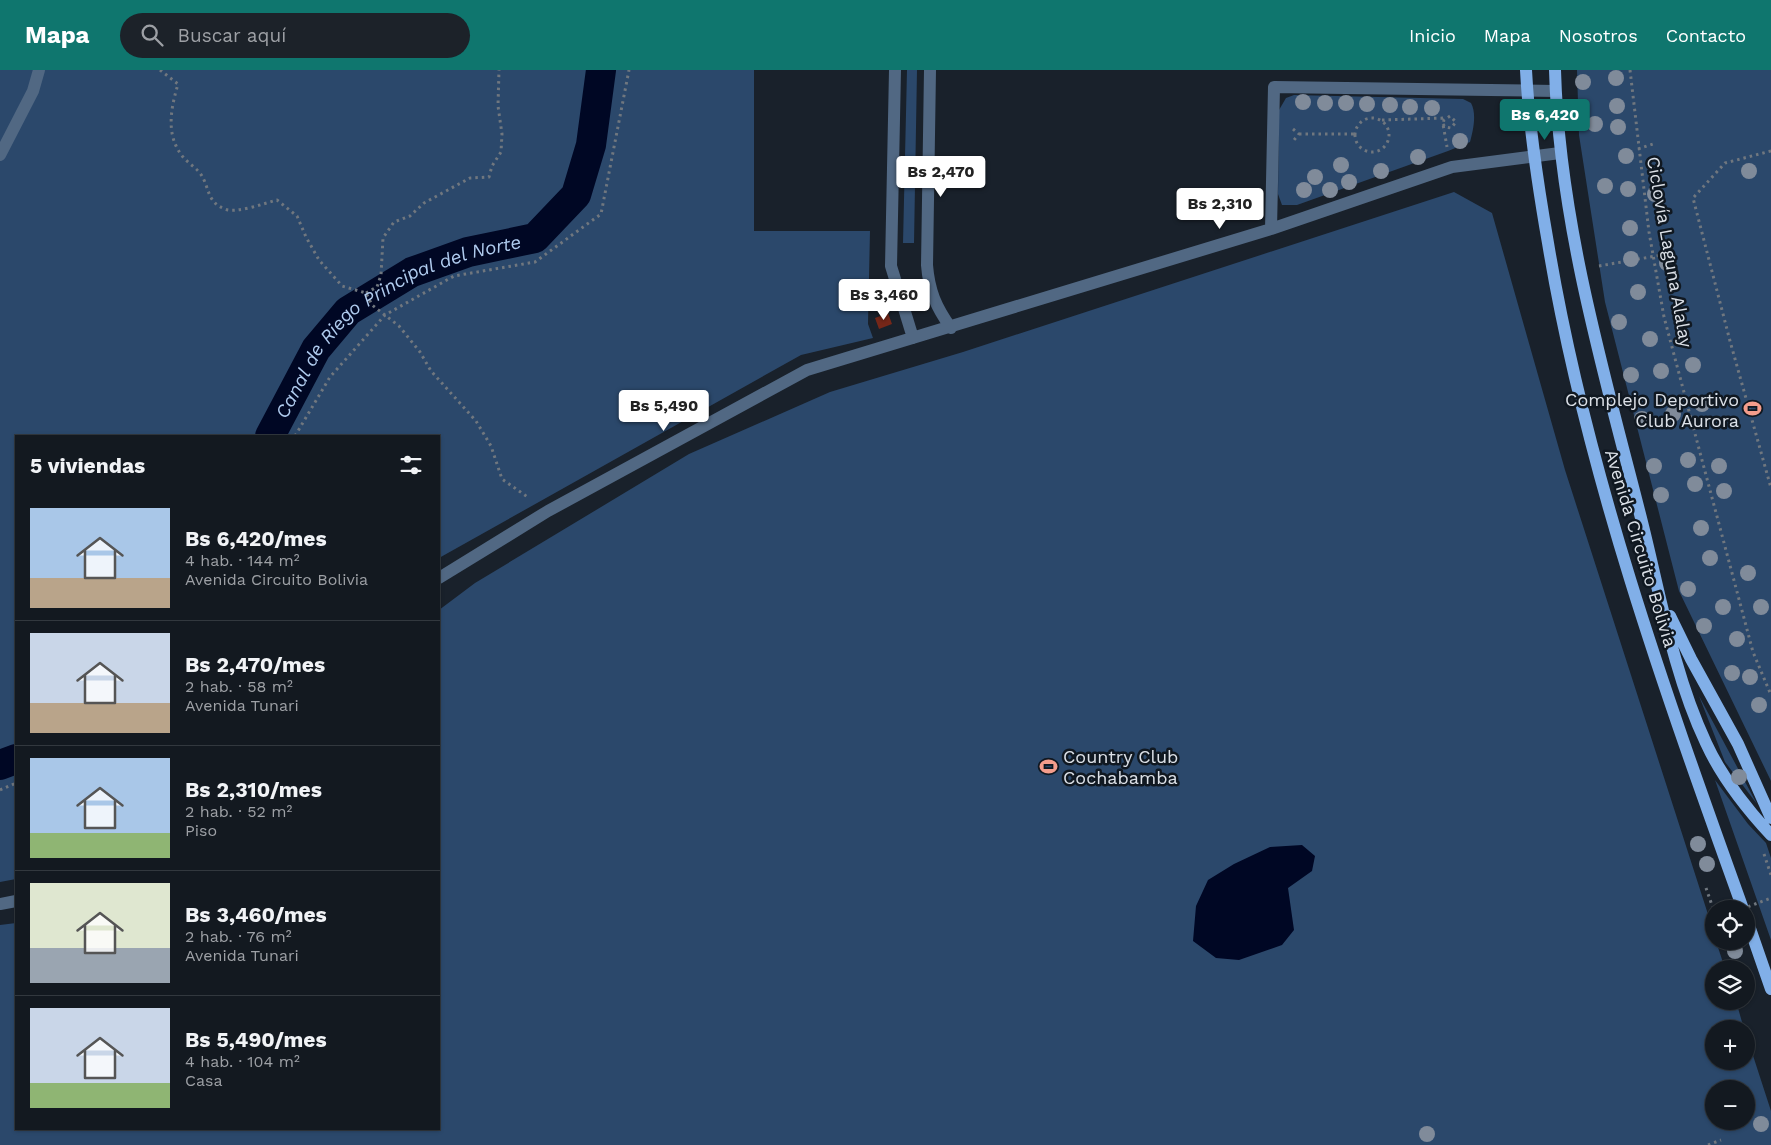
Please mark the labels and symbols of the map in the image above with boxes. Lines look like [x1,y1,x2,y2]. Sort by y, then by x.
pin: Bs 6,420 [1493,98,1597,141]
street label: Ciclovía Laguna Alalay [1643,155,1697,350]
pin: Bs 2,470 [889,156,993,198]
pin: Bs 2,310 [1168,188,1272,230]
water label: Canal de Riego Principal del Norte [270,230,523,422]
pin: Bs 3,460 [832,278,936,321]
place label: Complejo Deportivo Club Aurora [1565,389,1739,431]
pin: Bs 5,490 [612,390,716,432]
sports icon: Complejo Deportivo Club Aurora [1743,399,1763,419]
street label: Avenida Circuito Bolivia [1601,446,1681,650]
place label: Country Club Cochabamba [1063,746,1178,788]
sports icon: Country Club Cochabamba [1039,756,1059,776]

